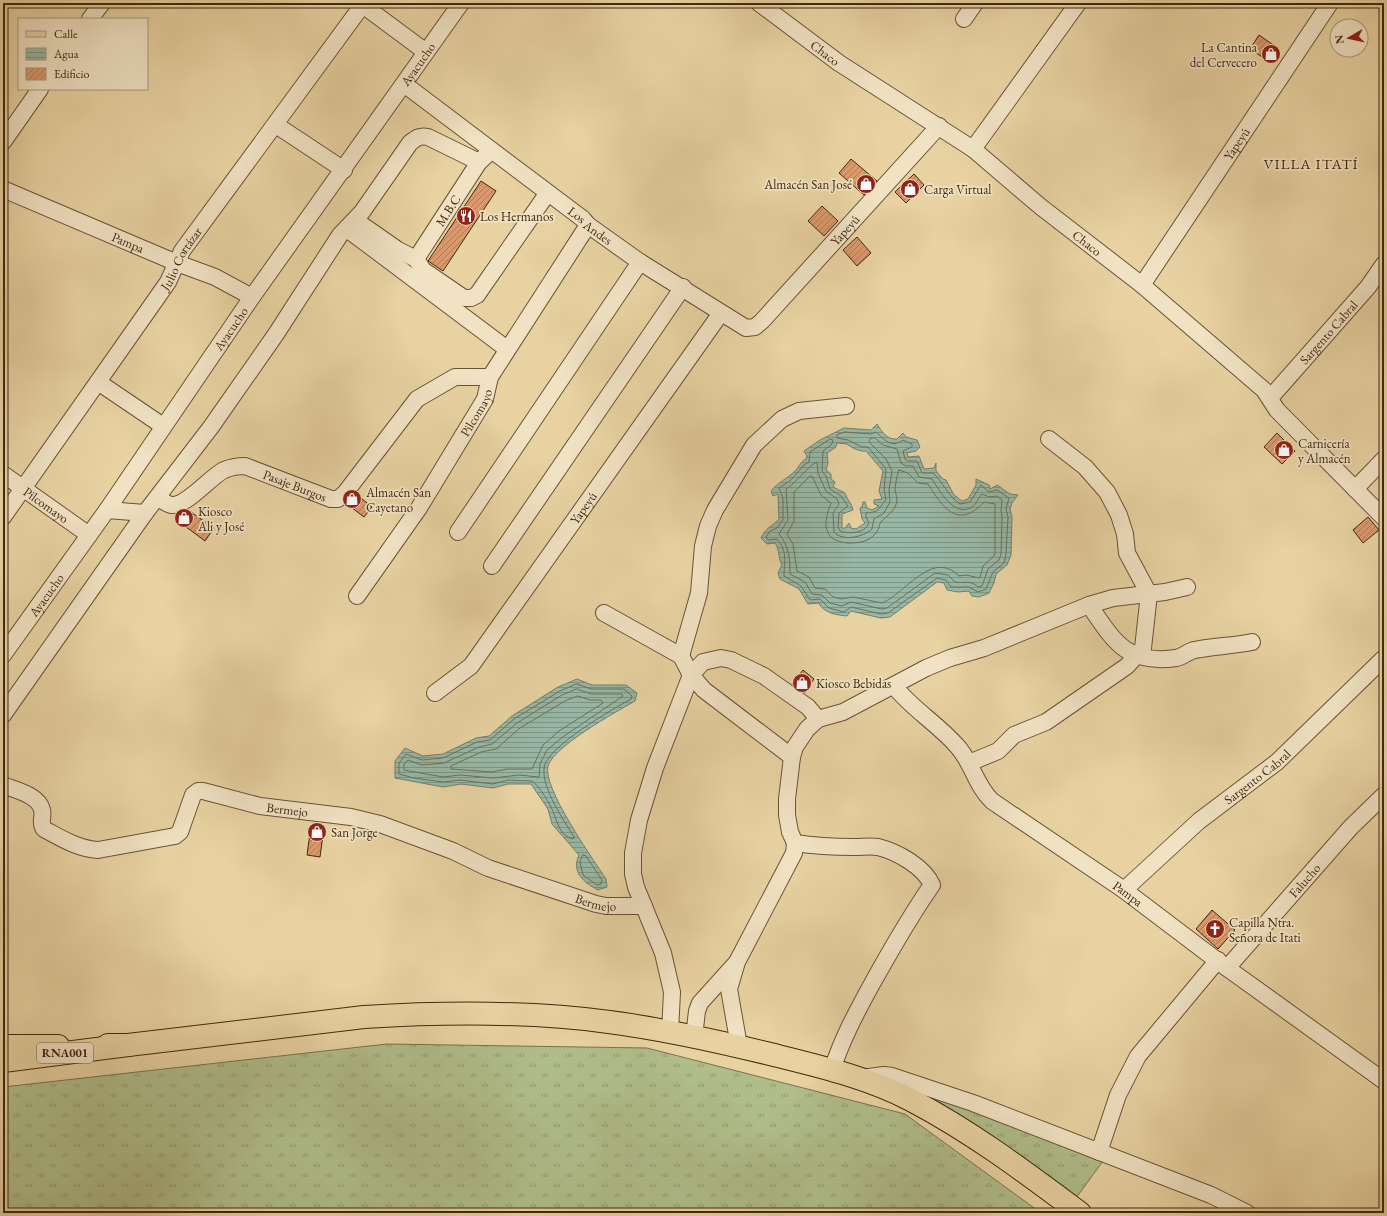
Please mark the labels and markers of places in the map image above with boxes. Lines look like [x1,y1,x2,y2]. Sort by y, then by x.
place label: La Cantina del Cervecero [1190,39,1258,71]
shop icon: La Cantina del Cervecero [1260,43,1282,65]
shop icon: Almacén San José [855,173,877,195]
place label: Almacén San José [763,176,852,193]
shop icon: Carga Virtual [899,178,921,200]
place label: Carga Virtual [924,181,991,198]
restaurant icon: Los Hermanos [455,205,477,227]
place label: Los Hermanos [480,208,554,225]
place label: Carnicería y Almacén [1298,435,1351,467]
shop icon: Carnicería y Almacén [1273,439,1295,461]
place label: Almacén San Cayetano [365,484,431,516]
shop icon: Almacén San Cayetano [341,488,363,510]
place label: Kiosco Ali y José [197,503,244,535]
shop icon: Kiosco Ali y José [173,507,195,529]
shop icon: Kiosco Bebidas [791,672,813,694]
place label: Kiosco Bebidas [816,675,891,692]
shop icon: San Jorge [306,821,328,843]
place label: San Jorge [331,824,378,841]
place label: Capilla Ntra. Señora de Itati [1229,914,1301,946]
church icon: Capilla Ntra. Señora de Itati [1204,918,1226,940]

